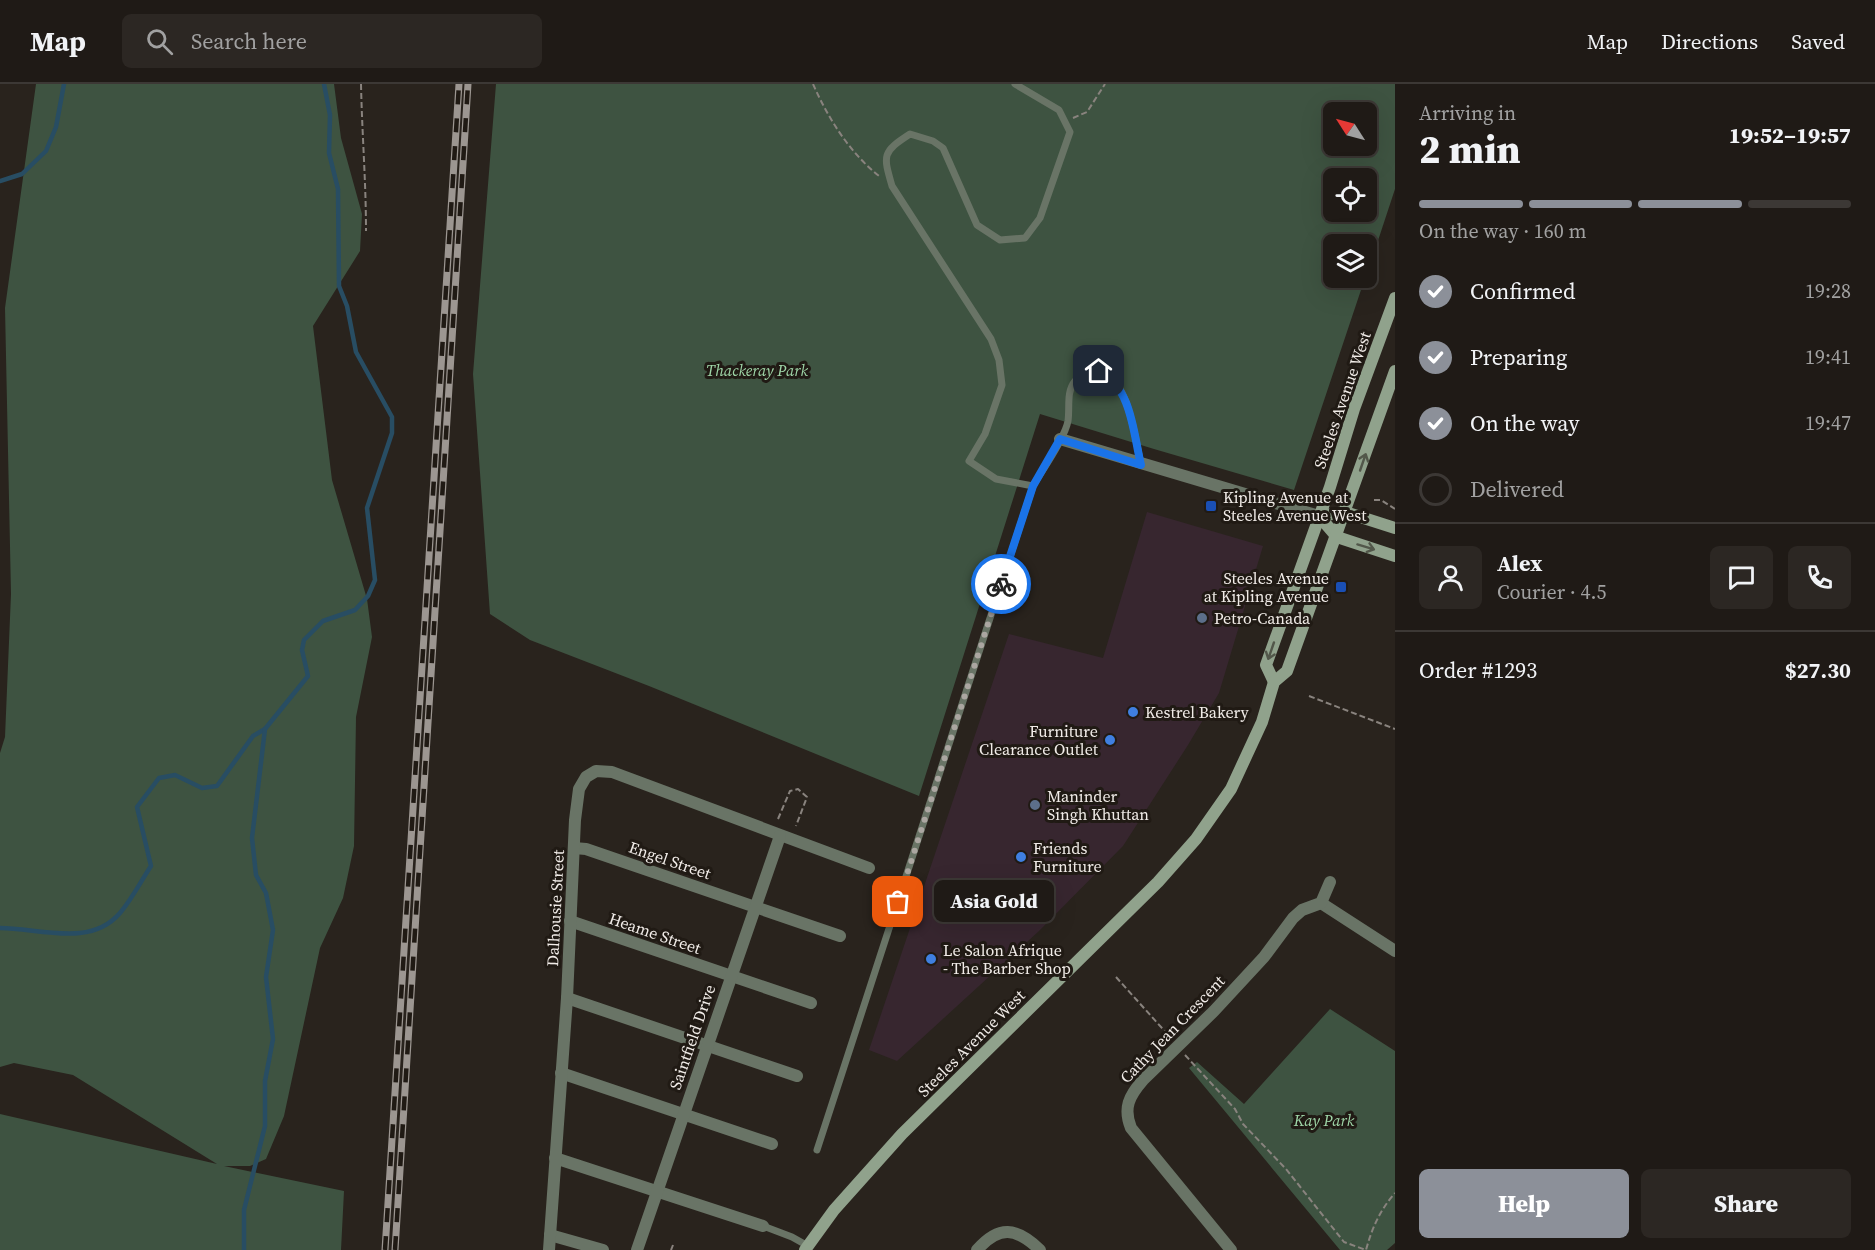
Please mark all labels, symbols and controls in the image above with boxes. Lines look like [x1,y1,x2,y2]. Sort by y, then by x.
search box [122,14,542,68]
text: Map [30,22,86,60]
icon: search [143,25,176,58]
text: Search here [191,26,307,56]
text: Map [1587,27,1628,56]
text: Directions [1661,27,1758,56]
text: Saved [1791,27,1845,56]
text: Arriving in [1419,99,1516,127]
north arrow [1323,102,1377,156]
map controls [1323,102,1377,288]
text: 19:52–19:57 [1729,120,1851,150]
text: 2 min [1419,123,1521,176]
button: locate [1323,168,1377,222]
text: On the way · 160 m [1419,217,1586,245]
button: layers [1323,234,1377,288]
icon: check [1419,275,1452,308]
text: Confirmed [1470,276,1575,306]
text: 19:28 [1805,277,1851,305]
street label: Steeles Avenue West [1308,328,1376,471]
icon: check [1419,341,1452,374]
text: Preparing [1470,342,1567,372]
text: 19:41 [1805,343,1851,371]
pin [1073,345,1124,396]
icon: home [1082,354,1115,387]
park label: Thackeray Park [706,359,808,381]
icon: check [1419,407,1452,440]
text: On the way [1470,408,1579,438]
text: 19:47 [1805,409,1851,437]
one-way arrow [1358,453,1369,472]
text: Delivered [1470,474,1564,504]
place label: Kipling Avenue at Steeles Avenue West [1223,486,1367,526]
marker: Kipling Avenue at Steeles Avenue West [1204,499,1218,513]
one-way arrow [1356,542,1375,553]
button: person [1419,546,1482,609]
button: chat [1710,546,1773,609]
button: phone [1788,546,1851,609]
text: Alex [1497,548,1542,578]
courier [971,554,1031,614]
place label: Steeles Avenue at Kipling Avenue [1204,567,1329,607]
icon: bike [985,568,1018,601]
text: Courier · 4.5 [1497,578,1606,606]
marker: Steeles Avenue at Kipling Avenue [1334,580,1348,594]
place label: Petro-Canada [1214,607,1311,629]
marker: Petro-Canada [1195,611,1209,625]
one-way arrow [1265,641,1276,660]
text: Order #1293 [1419,655,1537,685]
text: $27.30 [1785,655,1851,685]
place label: Kestrel Bakery [1145,701,1249,723]
marker: Kestrel Bakery [1126,705,1140,719]
place label: Furniture Clearance Outlet [979,720,1099,760]
marker: Furniture Clearance Outlet [1103,733,1117,747]
place label: Maninder Singh Khuttan [1047,785,1149,825]
marker: Maninder Singh Khuttan [1028,798,1042,812]
street label: Engel Street [626,836,715,885]
place label: Friends Furniture [1033,837,1102,877]
street label: Dalhousie Street [541,848,569,967]
marker: Friends Furniture [1014,850,1028,864]
pin [872,876,923,927]
callout: Asia Gold [934,881,1054,923]
icon: bag [881,885,914,918]
text: Asia Gold [950,887,1038,915]
street label: Heame Street [606,907,705,959]
place label: Le Salon Afrique - The Barber Shop [943,939,1071,979]
marker: Le Salon Afrique - The Barber Shop [924,952,938,966]
street label: Cathy Jean Crescent [1115,970,1230,1088]
street label: Saintfield Drive [664,982,720,1092]
street label: Steeles Avenue West [913,984,1030,1101]
park label: Kay Park [1293,1109,1355,1131]
button: Help [1419,1169,1629,1238]
button: Share [1641,1169,1851,1238]

